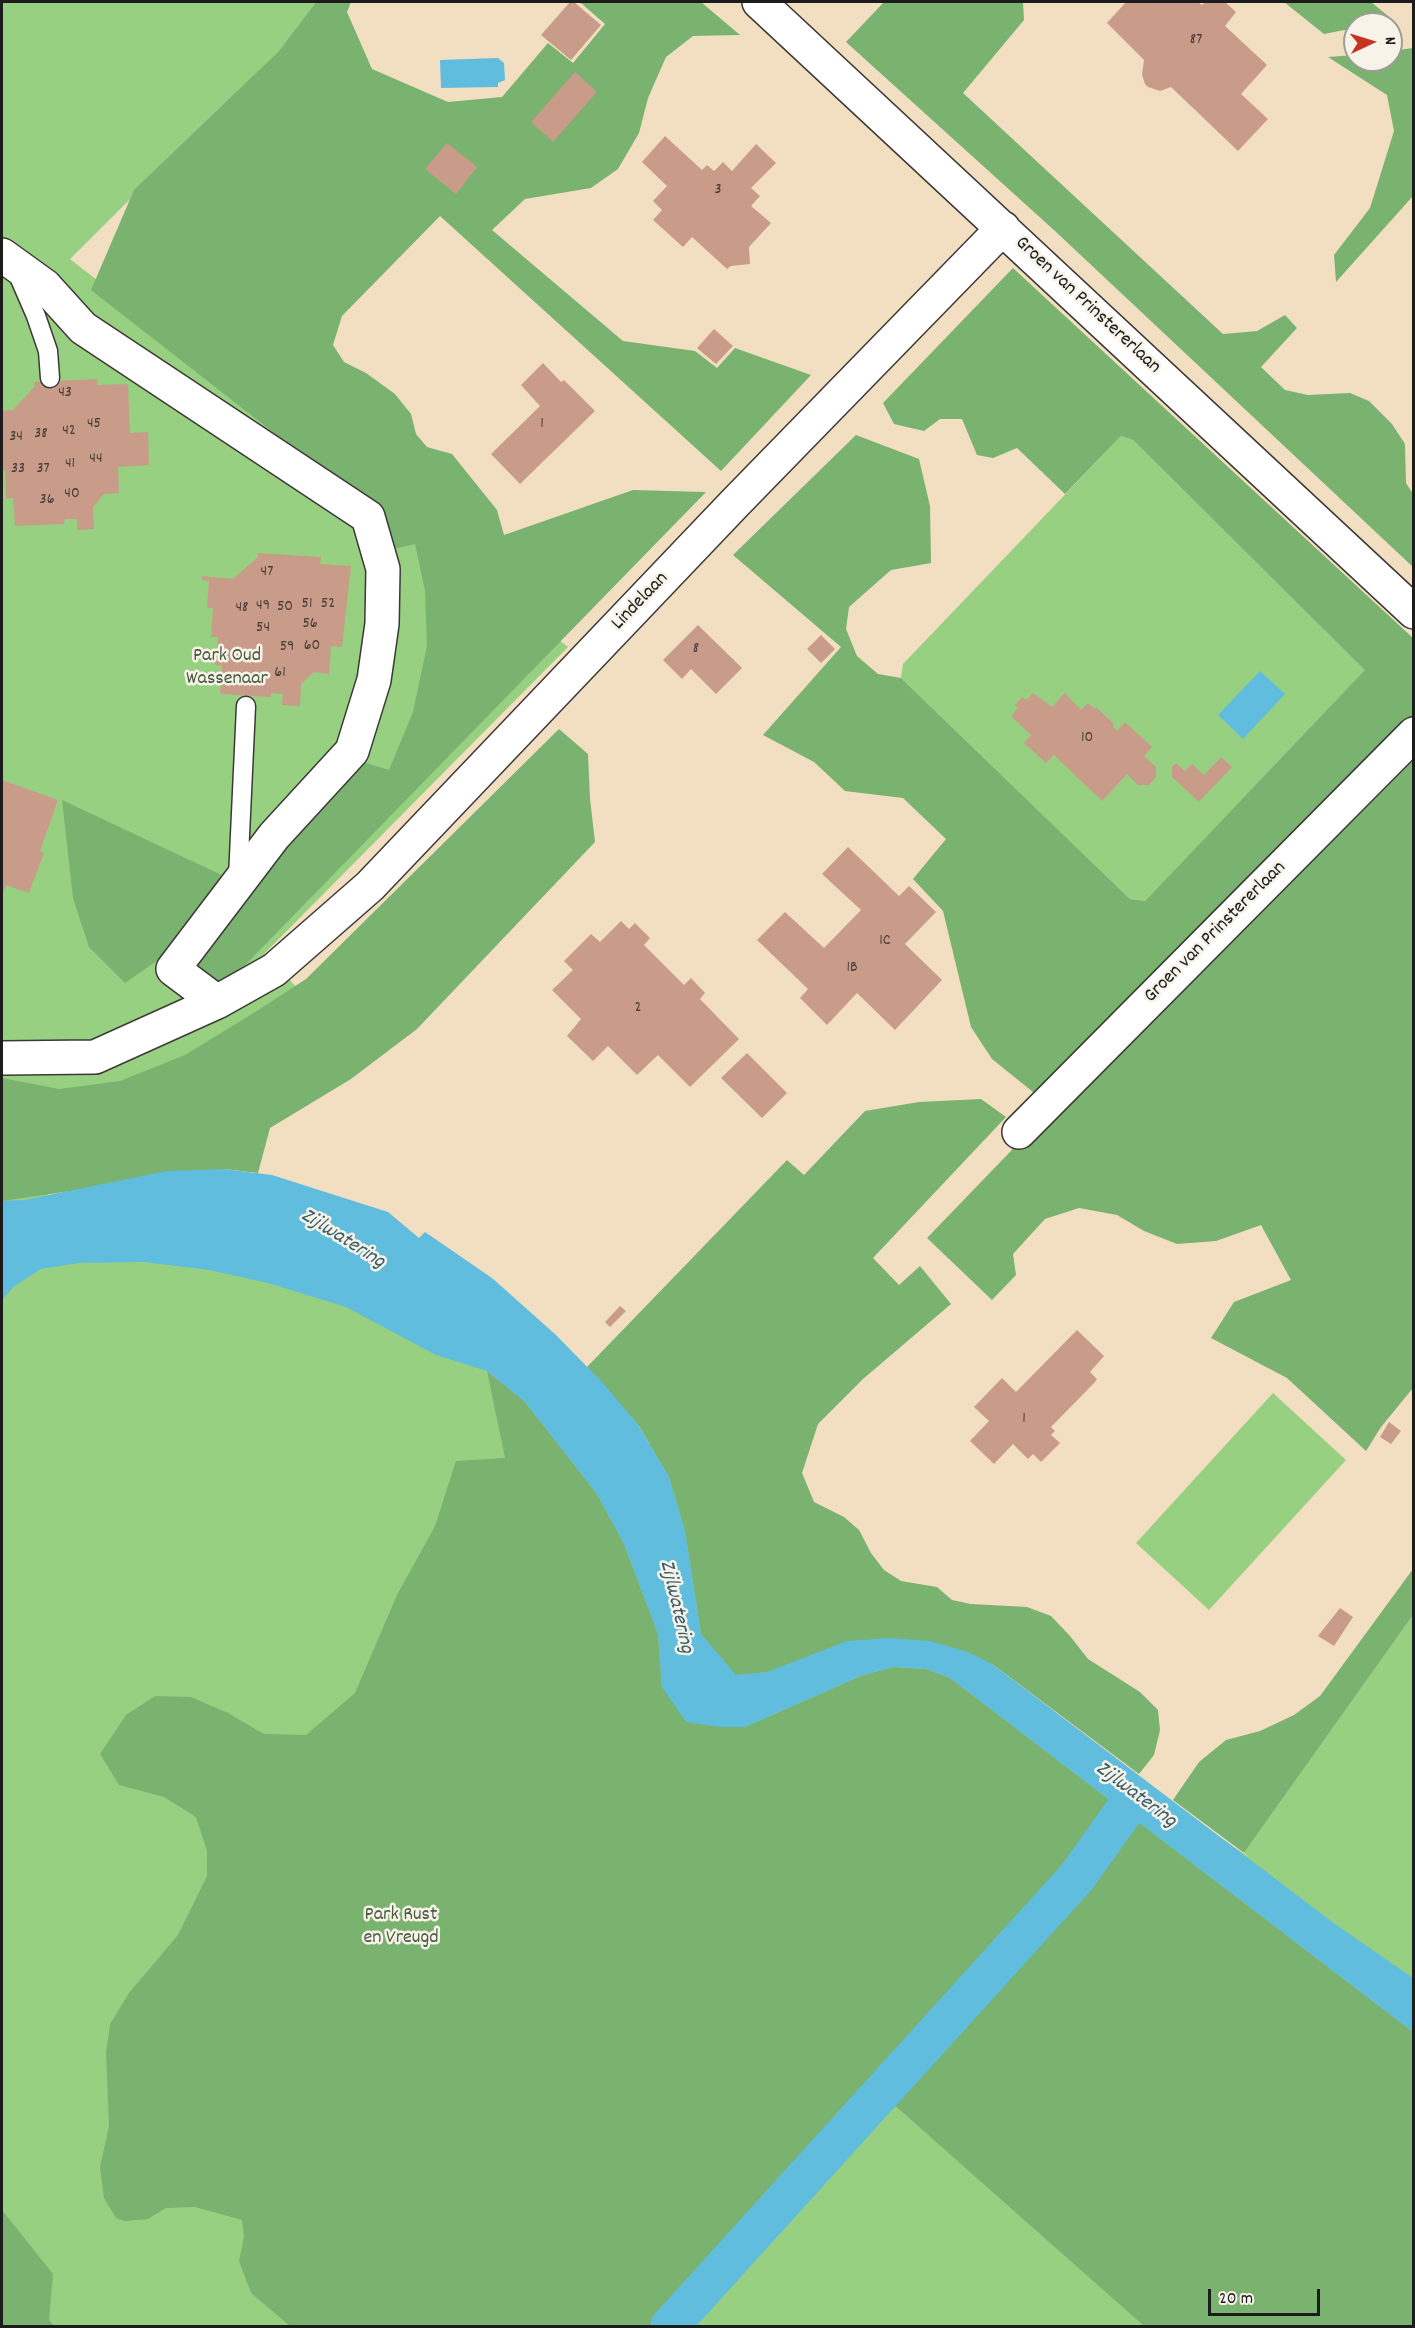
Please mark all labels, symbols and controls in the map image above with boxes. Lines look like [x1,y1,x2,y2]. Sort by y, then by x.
north arrow [1343,12,1403,72]
house number: 87 [1190,31,1202,51]
text: N [1378,36,1401,46]
house number: 3 [714,181,722,201]
street label: Groen van Prinstererlaan [1009,232,1165,380]
house number: 43 [58,384,72,404]
house number: 45 [87,415,101,435]
house number: 1 [540,415,544,435]
house number: 42 [62,422,76,442]
house number: 38 [34,425,48,445]
house number: 34 [9,428,23,448]
house number: 44 [89,450,103,470]
house number: 41 [65,455,75,475]
house number: 33 [11,460,25,480]
house number: 37 [36,460,50,480]
house number: 40 [64,485,80,505]
house number: 36 [40,491,54,511]
house number: 47 [261,563,273,583]
street label: Lindelaan [607,568,675,636]
house number: 51 [302,595,312,615]
house number: 52 [321,595,335,615]
house number: 49 [256,597,270,617]
house number: 50 [277,598,293,618]
house number: 48 [235,599,249,619]
house number: 56 [302,615,318,635]
house number: 54 [256,619,270,639]
house number: 60 [304,637,320,657]
house number: 59 [280,638,294,658]
house number: 8 [693,640,699,660]
park label: Park Oud Wassenaar [186,645,268,692]
house number: 61 [274,664,286,684]
house number: 10 [1081,729,1093,749]
street label: Groen van Prinstererlaan [1140,857,1292,1009]
house number: 1C [879,932,891,952]
house number: 1B [846,959,858,979]
house number: 2 [635,999,641,1019]
water label: Zijlwatering [295,1204,389,1276]
house number: 1 [1022,1410,1026,1430]
water label: Zijlwatering [652,1558,698,1656]
water label: Zijlwatering [1090,1758,1180,1834]
park label: Park Rust en Vreugd [363,1904,439,1951]
scale bar [1211,2277,1324,2315]
text: 20 m [1219,2287,1253,2312]

